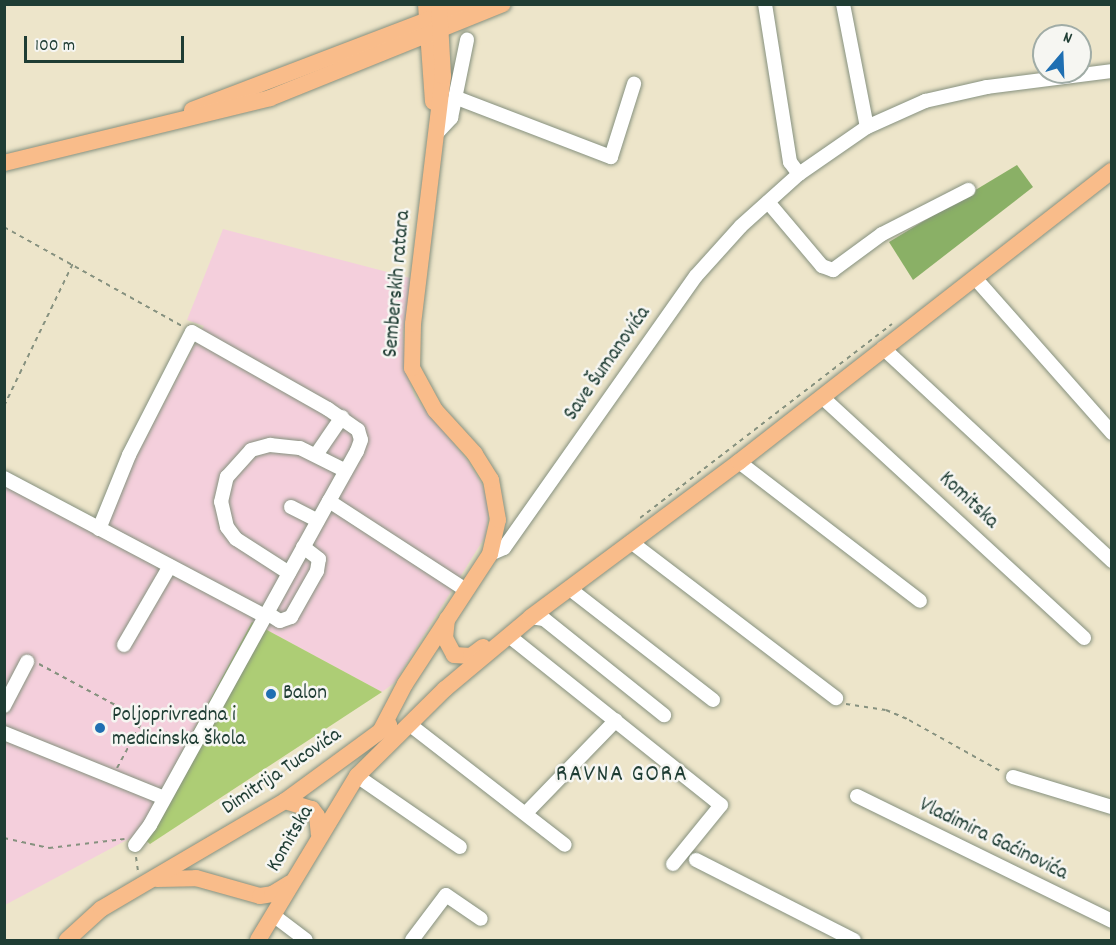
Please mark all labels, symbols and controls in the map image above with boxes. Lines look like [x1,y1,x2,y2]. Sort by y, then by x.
scale bar [27,24,188,62]
north arrow [1032,24,1092,84]
text: N [1060,26,1075,51]
text: 100 m [35,34,75,59]
street label: Semberskih ratara [379,209,417,359]
street label: Save Šumanovića [559,302,657,426]
street label: Komitska [933,467,1003,535]
place label: Balon [283,681,327,707]
marker: Balon [264,687,278,701]
place label: Poljoprivredna i medicinska škola [112,703,245,753]
marker: Poljoprivredna i medicinska škola [93,721,107,735]
street label: Dimitrija Tucovića [217,723,347,821]
district label: RAVNA GORA [556,762,688,790]
street label: Vladimira Gaćinovića [915,793,1071,887]
street label: Komitska [262,801,320,877]

